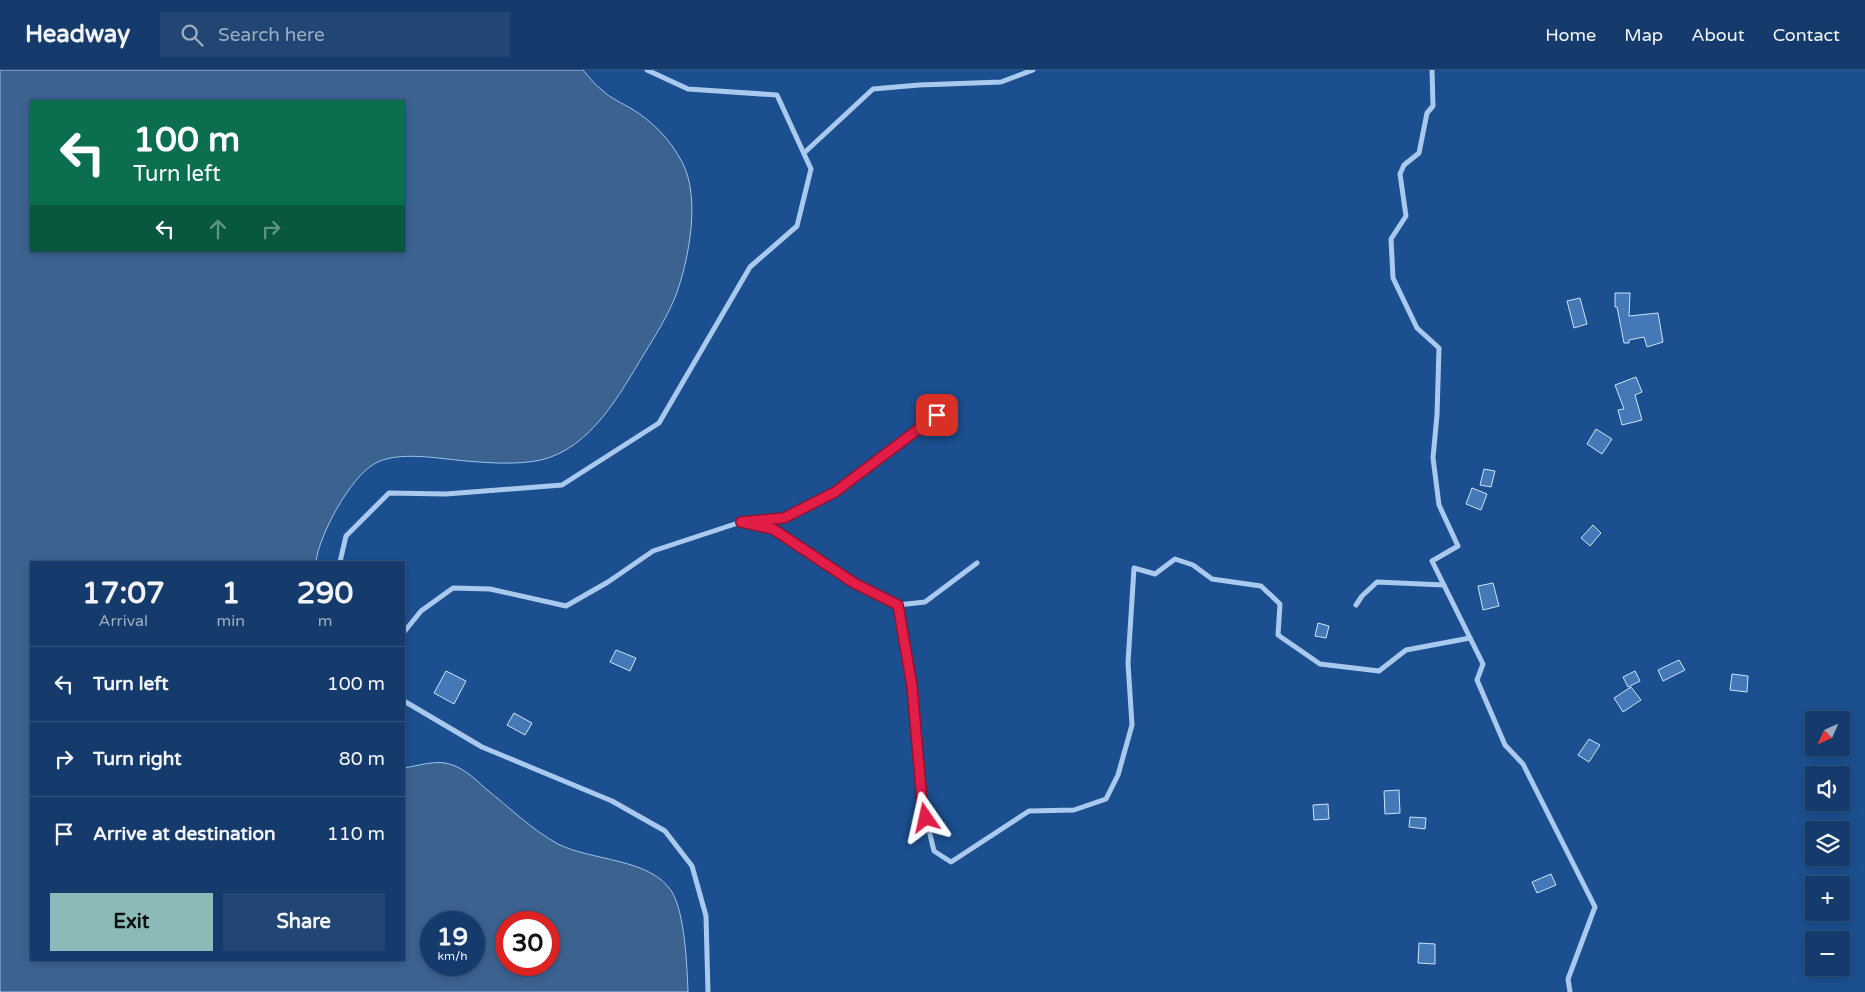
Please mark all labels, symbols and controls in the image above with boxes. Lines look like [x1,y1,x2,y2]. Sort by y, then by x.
search box [160,12,510,57]
text: Headway [25,20,130,49]
icon: search [178,21,206,49]
text: Search here [218,24,325,46]
text: Home [1545,24,1596,46]
text: Map [1624,24,1663,46]
text: About [1691,24,1745,46]
text: Contact [1773,24,1840,46]
text: 100 m [133,119,240,161]
icon: left [50,120,115,185]
text: Turn left [133,161,221,187]
icon: left [151,215,179,243]
icon: ahead [204,215,232,243]
icon: right [257,215,285,243]
pin [916,394,958,436]
icon: arrive [923,401,951,429]
text: 17:07 [82,575,165,612]
text: 1 [221,575,240,612]
text: 290 [297,575,353,612]
text: Arrival [99,611,148,631]
text: min [217,611,245,631]
text: m [318,611,332,631]
icon: left [50,670,78,698]
text: Turn left [93,673,169,695]
text: 100 m [327,673,385,695]
north arrow [1805,711,1850,756]
map controls [1805,711,1850,976]
icon: right [50,745,78,773]
text: Turn right [93,748,181,770]
text: 80 m [339,748,385,770]
button: sound [1805,766,1850,811]
position arrow [899,791,951,843]
icon: arrive [50,820,78,848]
button: layers [1805,821,1850,866]
text: Arrive at destination [93,823,276,845]
text: 110 m [327,823,385,845]
button: + [1805,876,1850,921]
button: Exit [50,893,213,951]
button: Share [223,893,385,951]
speed limit sign: 30 [495,911,560,976]
text: 19 [437,922,468,952]
button: − [1805,931,1850,976]
text: km/h [437,949,468,963]

